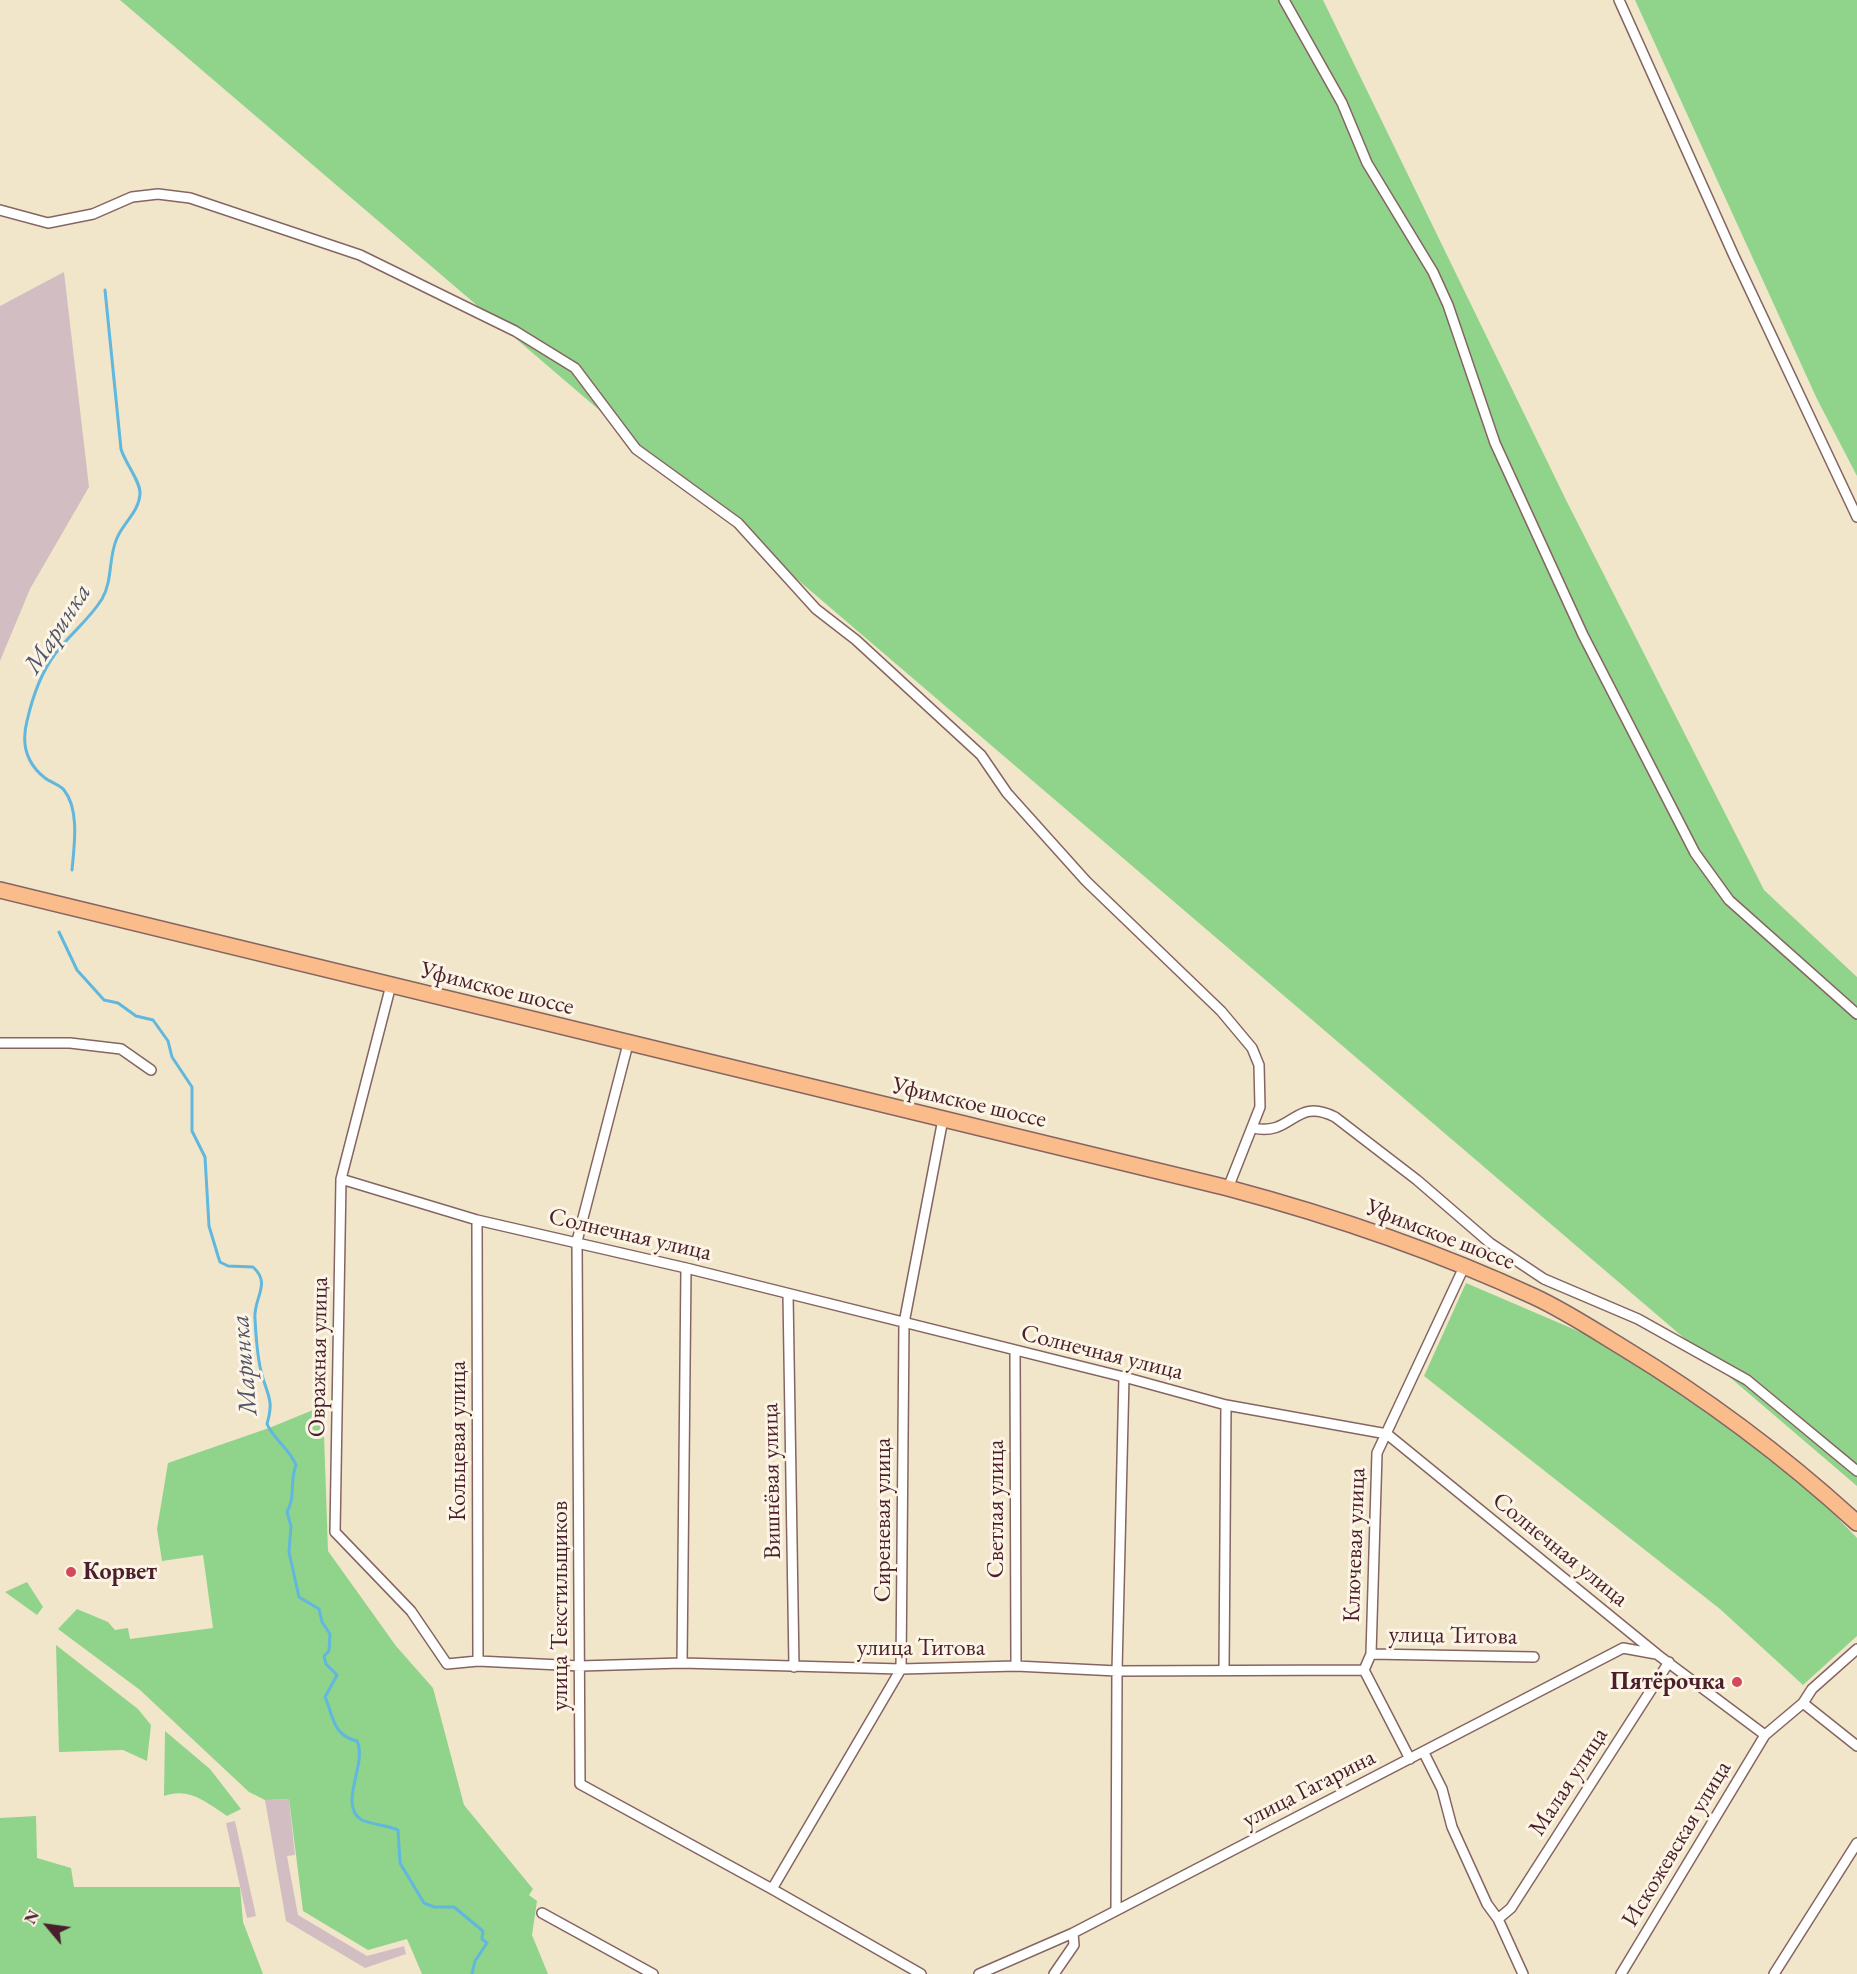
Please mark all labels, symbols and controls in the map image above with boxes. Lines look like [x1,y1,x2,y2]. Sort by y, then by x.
water label: Маринка [17,578,99,680]
street label: Уфимское шоссе [417,956,577,1022]
street label: Уфимское шоссе [889,1071,1049,1135]
street label: Уфимское шоссе [1361,1193,1519,1277]
street label: Солнечная улица [546,1202,714,1268]
street label: Овражная улица [303,1277,335,1437]
water label: Маринка [225,1313,265,1417]
street label: Солнечная улица [1018,1319,1186,1387]
street label: Кольцевая улица [444,1361,472,1521]
street label: Вишнёвая улица [756,1402,788,1560]
street label: Сиреневая улица [869,1438,897,1602]
street label: Светлая улица [982,1440,1010,1578]
street label: Ключевая улица [1338,1467,1372,1623]
street label: Солнечная улица [1486,1487,1634,1613]
street label: улица Текстильщиков [546,1501,574,1711]
place label: Корвет [83,1558,157,1586]
marker: Корвет [64,1565,78,1579]
street label: улица Титова [1388,1620,1518,1652]
street label: улица Титова [857,1634,985,1662]
place label: Пятёрочка [1610,1668,1725,1696]
marker: Пятёрочка [1730,1675,1744,1689]
street label: Малая улица [1523,1722,1615,1842]
street label: улица Гагарина [1238,1743,1380,1835]
street label: Искожевская улица [1616,1756,1738,1932]
north arrow [18,1896,78,1956]
text: N [19,1906,44,1928]

